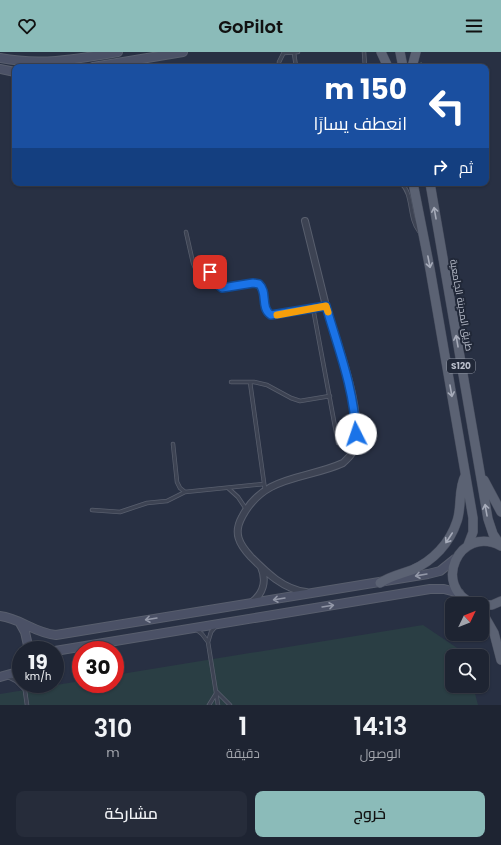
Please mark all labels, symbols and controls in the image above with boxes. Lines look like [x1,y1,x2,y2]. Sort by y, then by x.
text: GoPilot [218,14,283,39]
icon: heart [16,15,38,37]
icon: menu [463,15,485,37]
text: 150 m [324,70,407,109]
icon: left [421,80,473,132]
text: انعطف يسارًا [313,111,407,136]
icon: right [429,156,451,178]
text: ثم [459,157,473,178]
one-way arrow [431,207,439,220]
pin [193,255,227,289]
one-way arrow [425,256,433,269]
street label: طريق المدينة الجامعية [446,258,477,352]
icon: arrive [199,261,221,283]
one-way arrow [453,335,461,348]
road number: S120 [447,359,475,373]
one-way arrow [447,384,455,397]
position arrow [335,413,377,455]
one-way arrow [482,504,490,517]
one-way arrow [445,532,453,543]
one-way arrow [415,572,428,580]
one-way arrow [273,595,286,603]
north arrow [445,597,489,641]
map controls [445,597,489,693]
one-way arrow [321,602,334,610]
one-way arrow [145,615,158,623]
speed limit sign: 30 [72,641,124,693]
text: 19 [28,648,48,676]
button: search [445,649,489,693]
text: km/h [25,669,51,684]
text: 1 [238,710,247,743]
text: 14:13 [353,710,407,743]
text: 310 [94,712,132,745]
text: m [106,743,120,762]
text: دقيقة [226,744,260,763]
text: الوصول [360,744,401,763]
button: مشاركة [16,791,247,837]
button: خروج [255,791,485,837]

